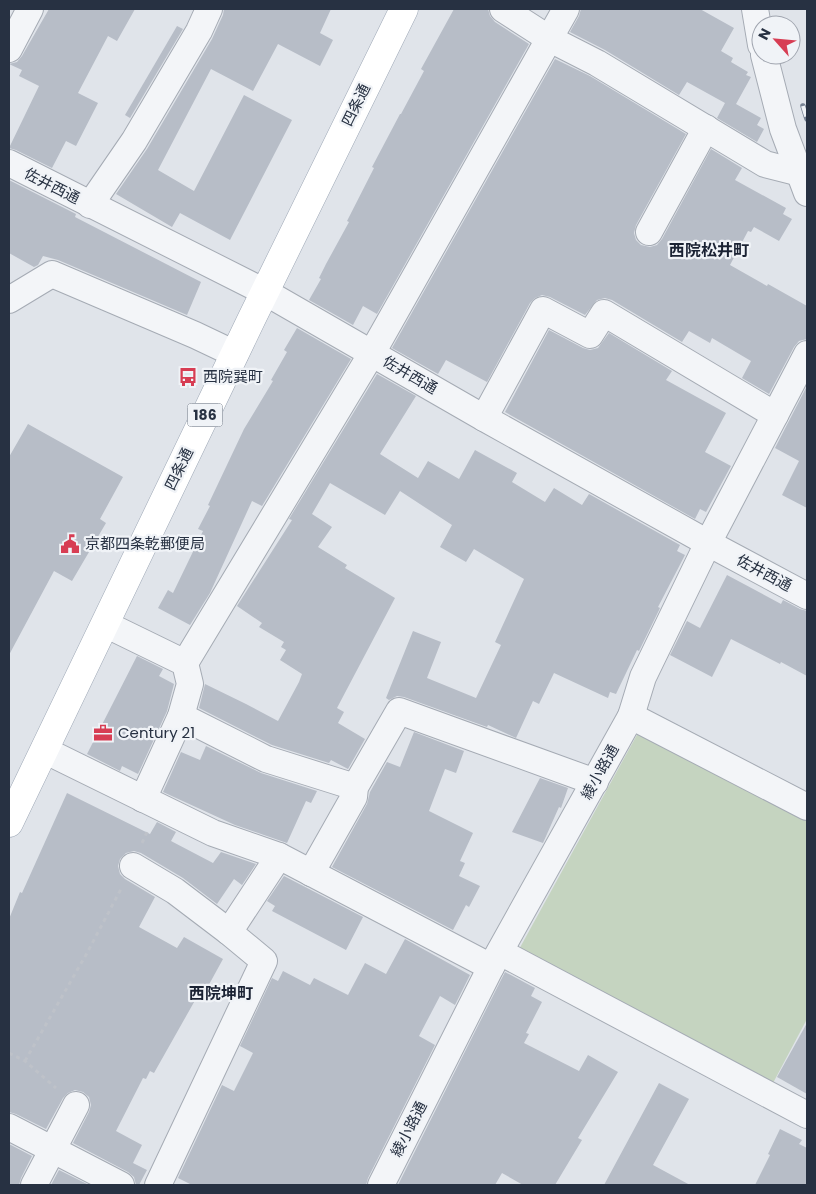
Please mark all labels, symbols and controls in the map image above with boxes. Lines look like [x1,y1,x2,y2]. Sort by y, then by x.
north arrow [751,15,801,65]
text: N [753,25,776,43]
street label: 四条通 [336,80,375,130]
street label: 佐井西通 [21,163,84,209]
district label: 西院松井町 [669,239,749,262]
street label: 佐井西通 [379,350,441,399]
bus stop icon: 西院巽町 [177,366,199,388]
place label: 西院巽町 [203,366,263,387]
road number: 186 [188,404,222,426]
street label: 四条通 [159,444,198,494]
public building icon: 京都四条乾郵便局 [59,533,81,555]
place label: 京都四条乾郵便局 [85,533,205,554]
street label: 佐井西通 [733,549,796,596]
office icon: Century 21 [92,722,114,744]
place label: Century 21 [118,722,195,743]
street label: 綾小路通 [576,740,623,803]
district label: 西院坤町 [189,982,253,1005]
street label: 綾小路通 [386,1097,432,1160]

